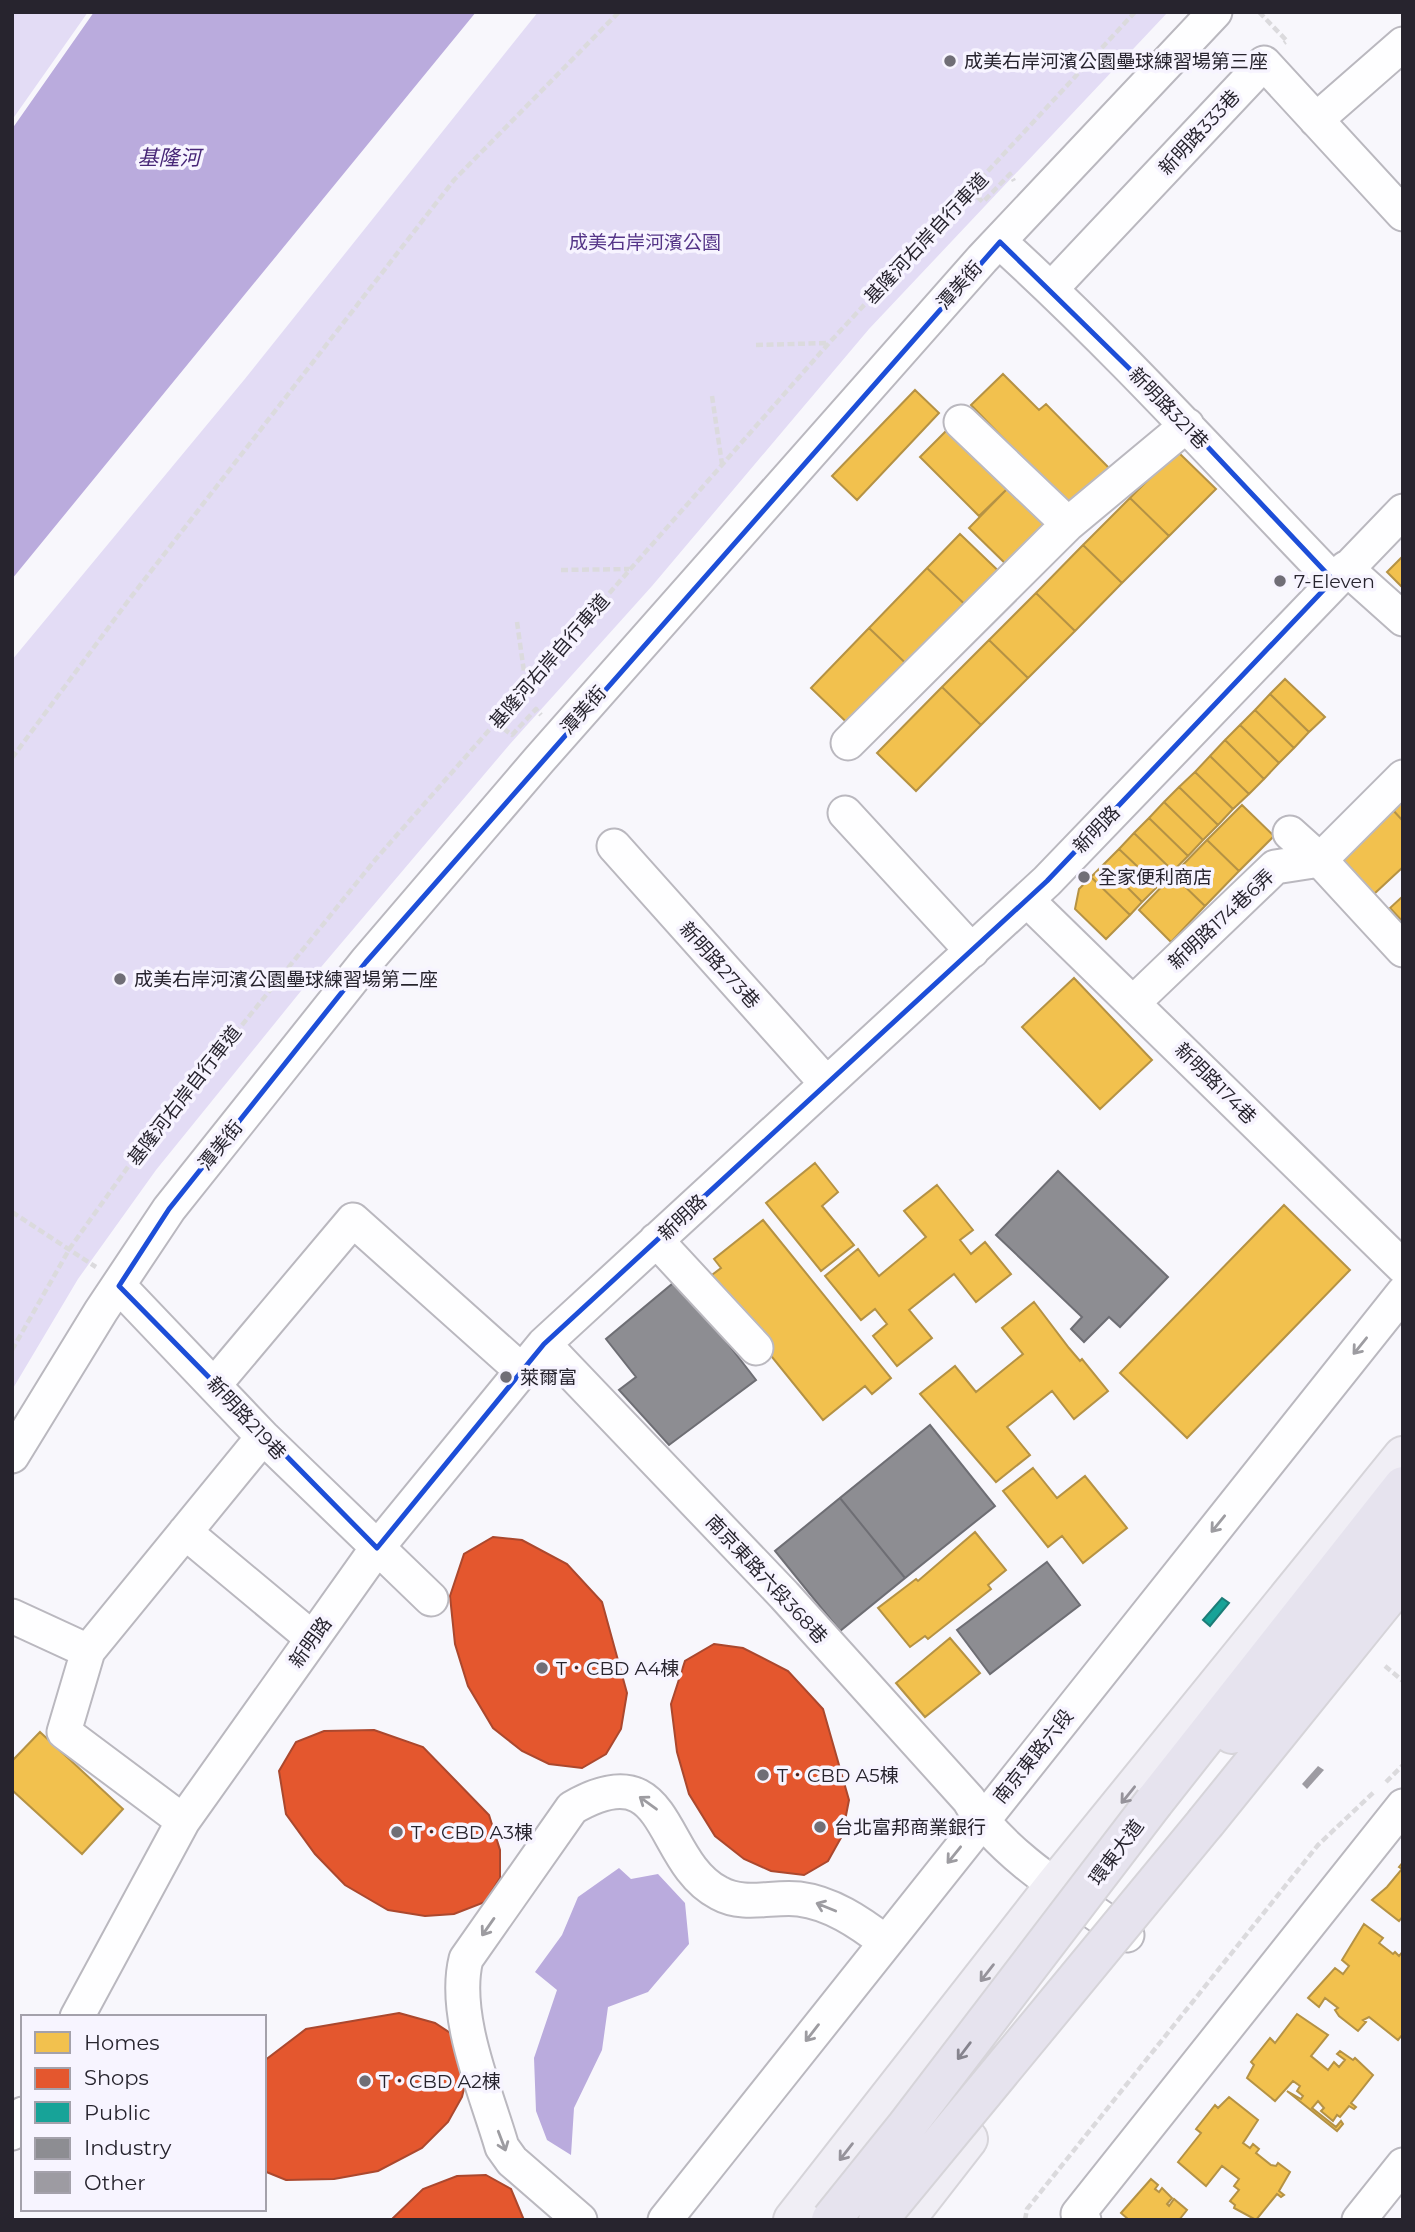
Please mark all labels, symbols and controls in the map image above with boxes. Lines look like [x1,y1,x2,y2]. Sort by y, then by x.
place label: 成美右岸河濱公園壘球練習場第三座 [964,50,1268,73]
marker: 成美右岸河濱公園壘球練習場第三座 [942,53,958,69]
street label: 新明路333巷 [1154,85,1245,180]
water label: 基隆河 [138,145,204,170]
street label: 基隆河右岸自行車道 [860,168,993,309]
park label: 成美右岸河濱公園 [569,231,721,254]
street label: 潭美街 [932,256,987,314]
street label: 新明路321巷 [1124,363,1213,454]
place label: 7-Eleven [1294,570,1375,593]
marker: 7-Eleven [1272,573,1288,589]
street label: 基隆河右岸自行車道 [485,589,614,733]
street label: 潭美街 [556,681,611,739]
street label: 新明路 [1068,801,1124,858]
street label: 新明路174巷6弄 [1164,865,1279,974]
place label: 全家便利商店 [1098,866,1212,889]
marker: 全家便利商店 [1076,869,1092,885]
street label: 新明路273巷 [675,917,764,1013]
place label: 成美右岸河濱公園壘球練習場第二座 [134,968,438,991]
marker: 成美右岸河濱公園壘球練習場第二座 [112,971,128,987]
street label: 基隆河右岸自行車道 [123,1021,246,1170]
street label: 新明路174巷 [1170,1038,1261,1129]
street label: 潭美街 [194,1116,247,1175]
street label: 新明路 [654,1190,711,1245]
one-way arrow [1353,1337,1368,1355]
place label: 萊爾富 [520,1366,577,1389]
marker: 萊爾富 [498,1369,514,1385]
street label: 新明路219巷 [202,1372,291,1465]
street label: 南京東路六段368巷 [701,1510,832,1648]
one-way arrow [1211,1514,1226,1533]
street label: 新明路 [284,1612,336,1672]
place label: T．CBD A4棟 [556,1657,679,1680]
marker: T．CBD A4棟 [534,1660,550,1676]
street label: 南京東路六段 [989,1705,1078,1808]
place label: T．CBD A5棟 [777,1764,899,1787]
marker: T．CBD A5棟 [755,1767,771,1783]
one-way arrow [1121,1785,1136,1803]
one-way arrow [639,1796,658,1810]
street label: 環東大道 [1084,1815,1148,1890]
place label: 台北富邦商業銀行 [834,1816,986,1839]
marker: 台北富邦商業銀行 [812,1819,828,1835]
place label: T．CBD A3棟 [411,1821,533,1844]
marker: T．CBD A3棟 [389,1824,405,1840]
one-way arrow [946,1845,962,1863]
one-way arrow [816,1899,837,1912]
one-way arrow [481,1917,495,1936]
one-way arrow [979,1963,994,1981]
legend [21,2015,266,2211]
one-way arrow [805,2023,820,2041]
text: Homes [84,2030,159,2055]
one-way arrow [956,2042,971,2060]
text: Shops [84,2065,149,2090]
place label: T．CBD A2棟 [379,2070,501,2093]
marker: T．CBD A2棟 [357,2073,373,2089]
text: Public [84,2100,151,2125]
one-way arrow [496,2130,509,2152]
text: Industry [84,2135,172,2160]
one-way arrow [839,2142,854,2160]
text: Other [84,2170,146,2195]

